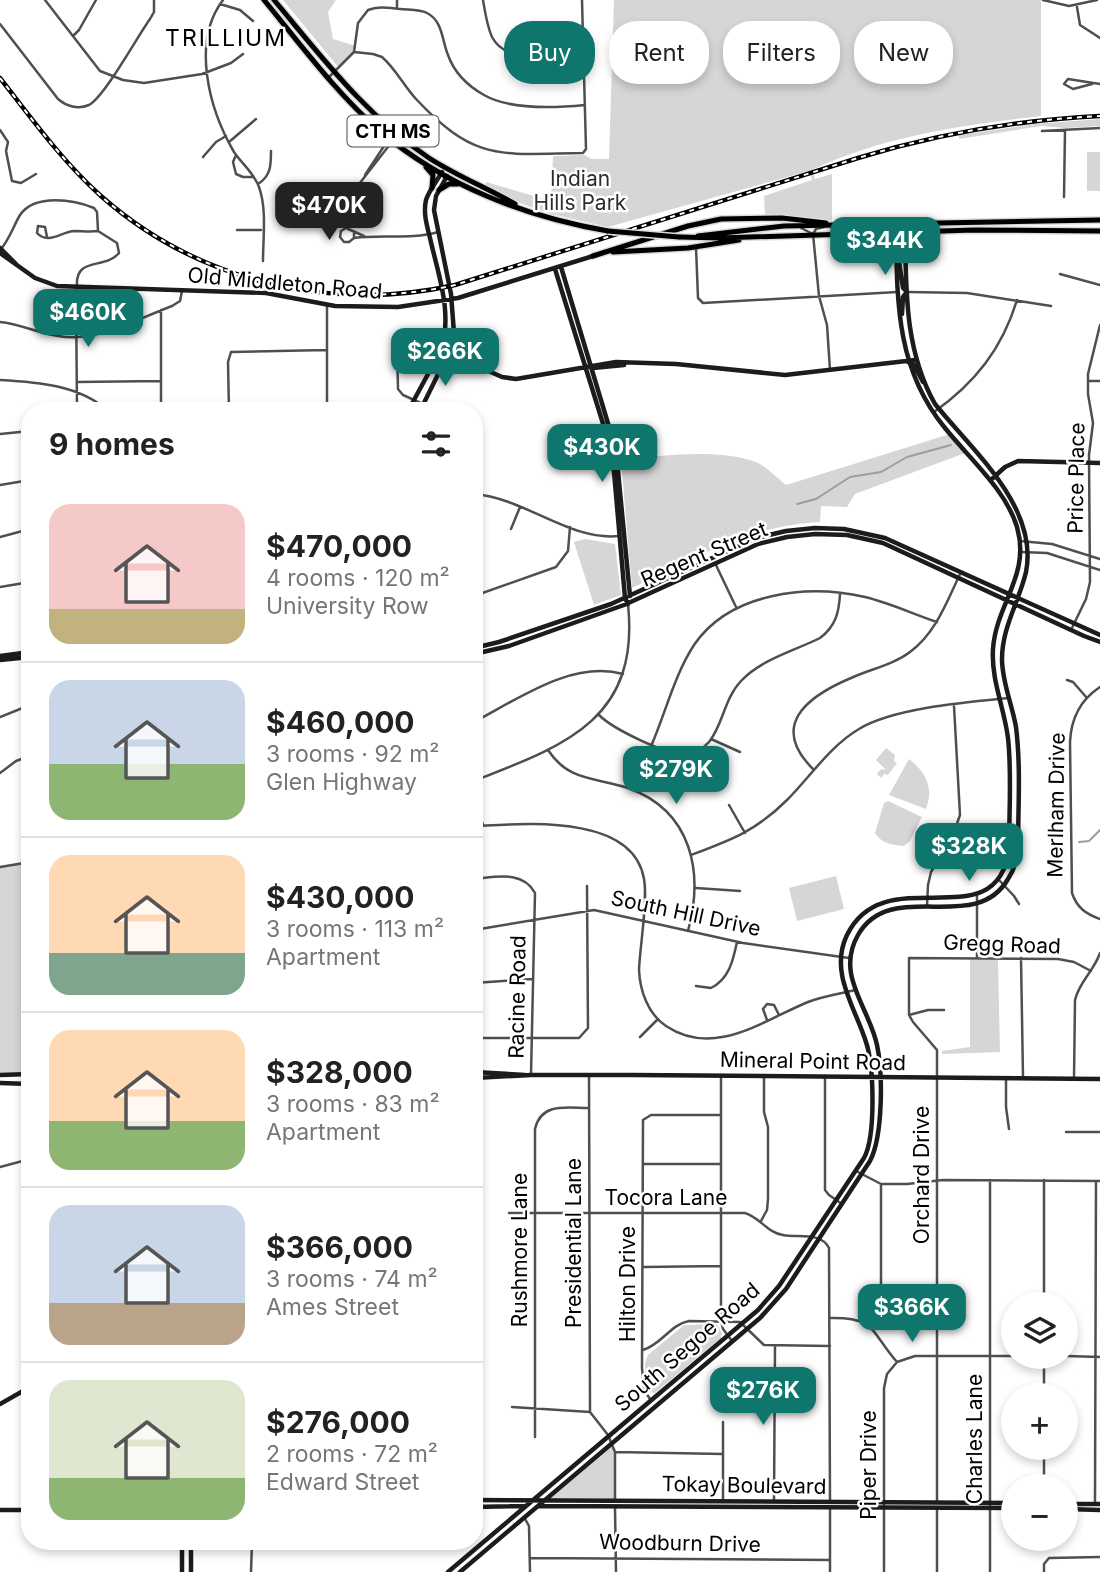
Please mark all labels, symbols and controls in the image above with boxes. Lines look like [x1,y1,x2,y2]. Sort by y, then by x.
chip: Buy [504,21,595,84]
chip: Rent [609,21,709,84]
chip: Filters [723,21,840,84]
chip: New [854,21,953,84]
district label: TRILLIUM [165,24,287,52]
road number: CTH MS [348,116,438,146]
park label: Indian Hills Park [534,166,627,215]
pin: $470K [280,182,378,242]
text: $470K [291,191,367,219]
pin: $344K [836,218,934,277]
text: $344K [846,226,924,254]
street label: Old Middleton Road [187,262,383,304]
pin: $460K [39,290,137,349]
text: $460K [49,298,127,326]
pin: $266K [396,328,494,388]
text: $266K [407,337,483,365]
street label: Price Place [1063,422,1089,534]
pin: $430K [553,424,651,484]
icon: filters [417,425,455,463]
text: 9 homes [49,426,175,462]
text: $430K [563,433,641,461]
street label: Regent Street [637,516,771,592]
text: $470,000 [266,528,412,564]
icon: home [105,532,189,616]
text: 4 rooms · 120 m² [266,564,450,592]
text: University Row [266,592,429,620]
text: $460,000 [266,704,415,740]
icon: home [105,708,189,792]
street label: Merlham Drive [1042,732,1070,878]
text: 3 rooms · 92 m² [266,740,439,768]
pin: $279K [627,746,725,806]
text: $279K [639,755,713,783]
text: Glen Highway [266,768,417,796]
pin: $328K [920,824,1018,883]
text: $328K [931,832,1007,860]
text: $430,000 [266,879,414,915]
icon: home [105,883,189,967]
street label: South Hill Drive [609,885,763,941]
text: 3 rooms · 113 m² [266,915,444,943]
street label: Gregg Road [943,929,1061,959]
street label: Racine Road [503,935,531,1059]
text: Apartment [266,943,380,971]
street label: Mineral Point Road [720,1047,906,1075]
text: $328,000 [266,1054,413,1090]
icon: home [105,1058,189,1142]
text: 3 rooms · 83 m² [266,1090,440,1118]
street label: Orchard Drive [909,1106,934,1244]
text: Apartment [266,1118,380,1146]
street label: Presidential Lane [561,1158,586,1328]
street label: Rushmore Lane [507,1173,532,1327]
street label: Tocora Lane [604,1185,728,1210]
street label: Hilton Drive [615,1226,640,1342]
text: $366,000 [266,1229,413,1265]
icon: home [105,1233,189,1317]
text: 3 rooms · 74 m² [266,1265,438,1293]
street label: South Segoe Road [609,1277,765,1417]
pin: $366K [863,1284,961,1344]
map controls [1001,1292,1078,1551]
button: layers [1001,1292,1078,1369]
text: Ames Street [266,1293,399,1321]
text: $366K [874,1293,950,1321]
pin: $276K [714,1368,812,1427]
street label: Charles Lane [962,1374,987,1504]
text: $276K [726,1376,800,1404]
button: + [1001,1383,1078,1460]
text: $276,000 [266,1404,410,1440]
icon: home [105,1408,189,1492]
street label: Piper Drive [856,1410,881,1520]
text: 2 rooms · 72 m² [266,1440,438,1468]
text: Edward Street [266,1468,419,1496]
street label: Tokay Boulevard [661,1471,827,1499]
button: − [1001,1474,1078,1551]
street label: Woodburn Drive [599,1529,761,1557]

